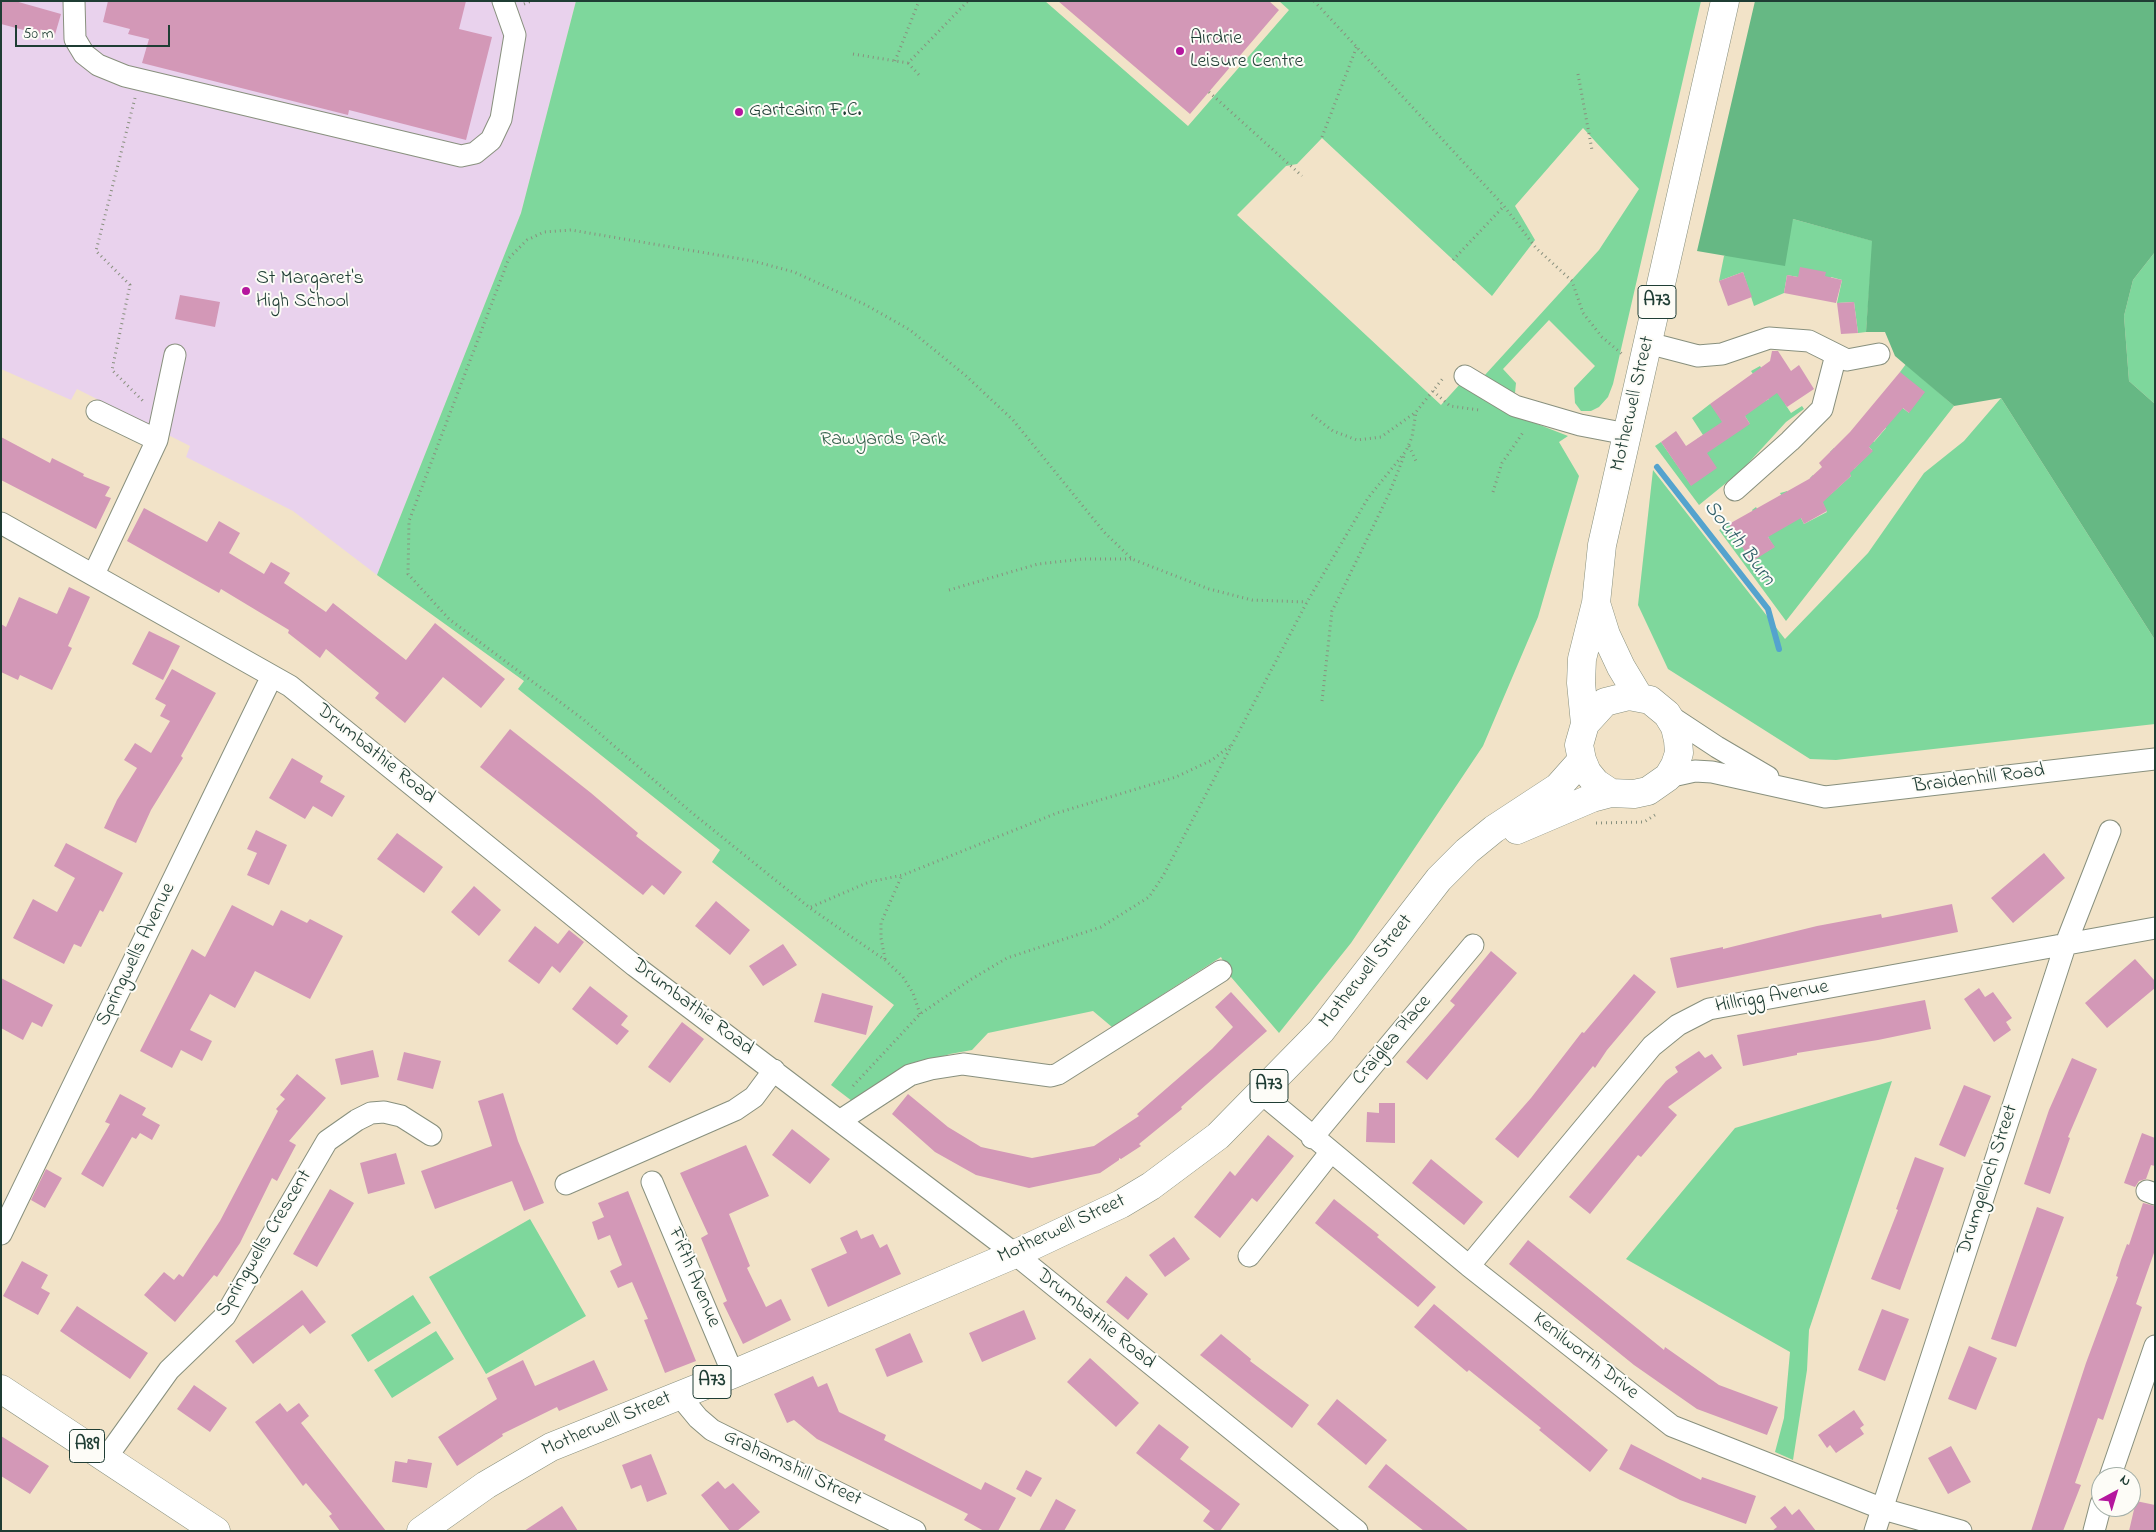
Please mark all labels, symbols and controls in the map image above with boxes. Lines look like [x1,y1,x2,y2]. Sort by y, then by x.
scale bar [18,15,172,47]
text: 50 m [23,23,53,45]
place label: Airdrie Leisure Centre [1190,28,1303,75]
marker: Airdrie Leisure Centre [1174,45,1186,57]
place label: Gartcairn F.C. [749,100,862,124]
marker: Gartcairn F.C. [733,106,745,118]
place label: St Margaret's High School [256,268,364,315]
marker: St Margaret's High School [240,285,252,297]
road number: A73 [1638,286,1676,318]
street label: Motherwell Street [1607,334,1661,474]
park label: Rawyards Park [820,429,946,453]
water label: South Burn [1697,496,1779,592]
street label: Drumbathie Road [311,700,439,810]
street label: Braidenhill Road [1912,760,2046,800]
street label: Springwells Avenue [92,880,182,1030]
street label: Motherwell Street [1315,910,1419,1034]
street label: Drumbathie Road [626,954,758,1062]
street label: Hillrigg Avenue [1714,976,1830,1020]
street label: Craiglea Place [1348,991,1438,1091]
road number: A73 [1250,1070,1288,1102]
street label: Drumgelloch Street [1953,1102,2025,1258]
street label: Springwells Crescent [212,1166,318,1322]
street label: Motherwell Street [994,1190,1130,1270]
street label: Fifth Avenue [661,1224,725,1332]
street label: Drumbathie Road [1031,1265,1159,1375]
street label: Kenilworth Drive [1527,1308,1643,1406]
road number: A73 [693,1365,731,1398]
street label: Motherwell Street [539,1387,675,1463]
street label: Grahamshill Street [719,1425,865,1513]
road number: A89 [70,1430,104,1462]
north arrow [2091,1467,2141,1517]
text: N [2115,1470,2135,1492]

